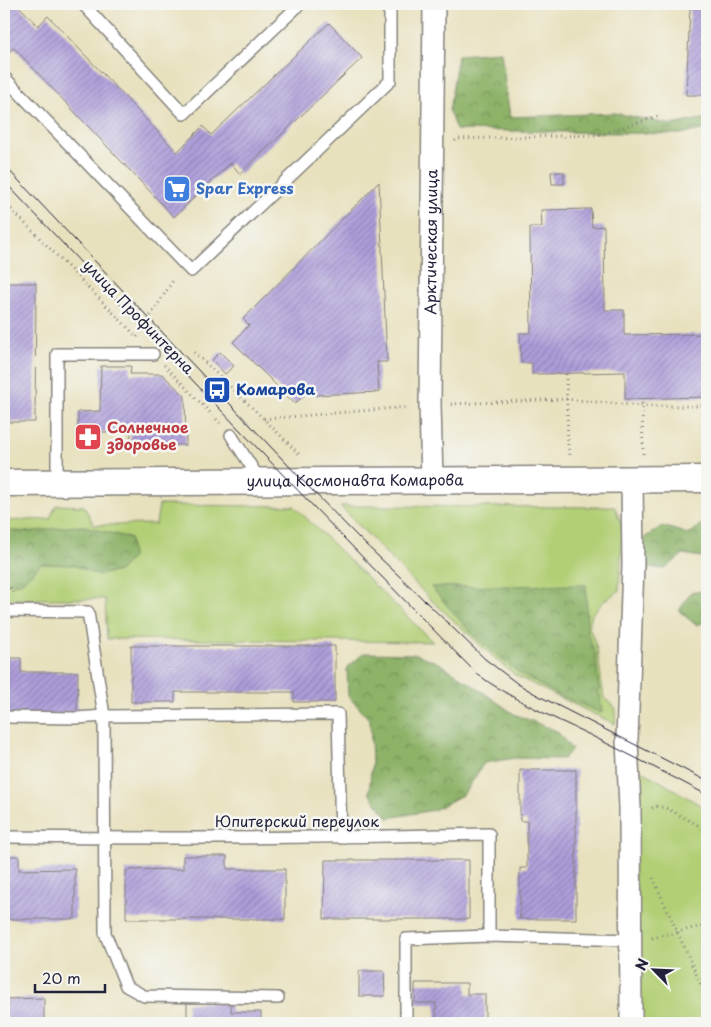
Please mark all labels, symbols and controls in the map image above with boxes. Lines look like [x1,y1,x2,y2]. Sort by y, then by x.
street label: Арктическая улица [418,169,442,315]
supermarket icon: Spar Express [162,174,192,204]
place label: Spar Express [196,176,294,199]
street label: улица Профинтерна [78,253,201,379]
bus stop icon: Комарова [202,375,232,405]
place label: Комарова [236,377,315,400]
place label: Солнечное здоровье [106,415,189,455]
pharmacy icon: Солнечное здоровье [73,422,103,452]
street label: улица Космонавта Комарова [246,467,464,492]
street label: Юпитерский переулок [215,809,379,832]
north arrow [628,944,678,994]
text: N [630,955,654,974]
scale bar [35,962,105,994]
text: 20 m [42,966,81,989]

